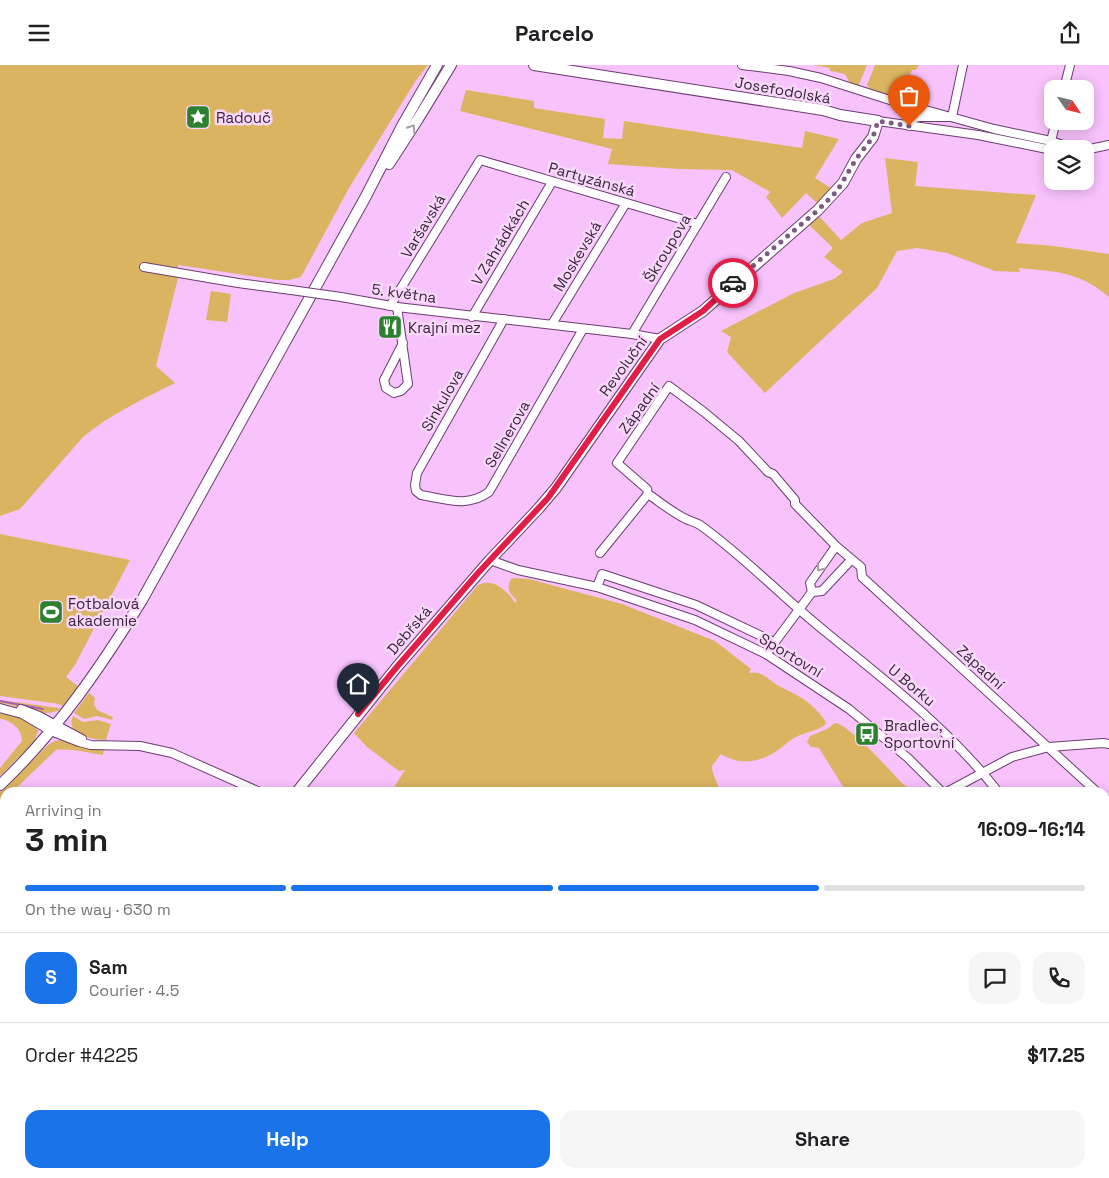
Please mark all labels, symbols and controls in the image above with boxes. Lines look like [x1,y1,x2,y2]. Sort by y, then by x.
icon: menu [25,19,53,47]
text: Parcelo [515,19,594,47]
icon: share [1056,19,1084,47]
street label: Josefodolská [734,72,833,108]
pin [888,75,930,126]
north arrow [1044,80,1094,130]
map controls [1044,80,1094,190]
icon: bag [895,82,923,110]
place icon: Radouč [185,104,211,130]
place label: Radouč [216,108,271,127]
one-way arrow [406,125,416,134]
button: layers [1044,140,1094,190]
street label: Partyzánská [546,158,638,201]
street label: Varšavská [397,190,450,261]
street label: V Zahrádkách [467,195,533,289]
street label: Škroupova [639,210,695,286]
street label: Moskevská [549,217,606,295]
courier [708,258,758,308]
icon: car [719,269,747,297]
street label: 5. května [370,279,438,307]
restaurant icon: Krajní mez [377,314,403,340]
place label: Krajní mez [408,318,481,337]
street label: Revoluční [595,332,651,400]
street label: Sinkulova [417,365,468,434]
street label: Západní [614,379,664,437]
street label: Sellnerova [480,397,534,471]
one-way arrow [817,562,826,572]
place label: Fotbalová akademie [68,594,140,630]
sports icon: Fotbalová akademie [38,599,64,625]
street label: Debřská [383,601,436,658]
street label: Sportovní [756,629,826,681]
street label: Západní [953,641,1009,694]
street label: U Borku [884,660,940,710]
pin [337,663,379,714]
icon: home [344,670,372,698]
place label: Bradlec, Sportovní [884,716,955,752]
bus stop icon: Bradlec, Sportovní [854,721,880,747]
text: Arriving in [25,800,102,821]
text: 16:09–16:14 [977,817,1085,842]
text: 3 min [25,820,108,860]
text: On the way · 630 m [25,899,171,920]
button: chat [969,952,1021,1004]
button: phone [1033,952,1085,1004]
text: Sam [89,955,128,980]
text: S [45,965,57,990]
text: Courier · 4.5 [89,980,179,1001]
text: Order #4225 [25,1043,138,1068]
text: $17.25 [1027,1043,1085,1068]
button: Help [25,1110,550,1168]
button: Share [560,1110,1085,1168]

